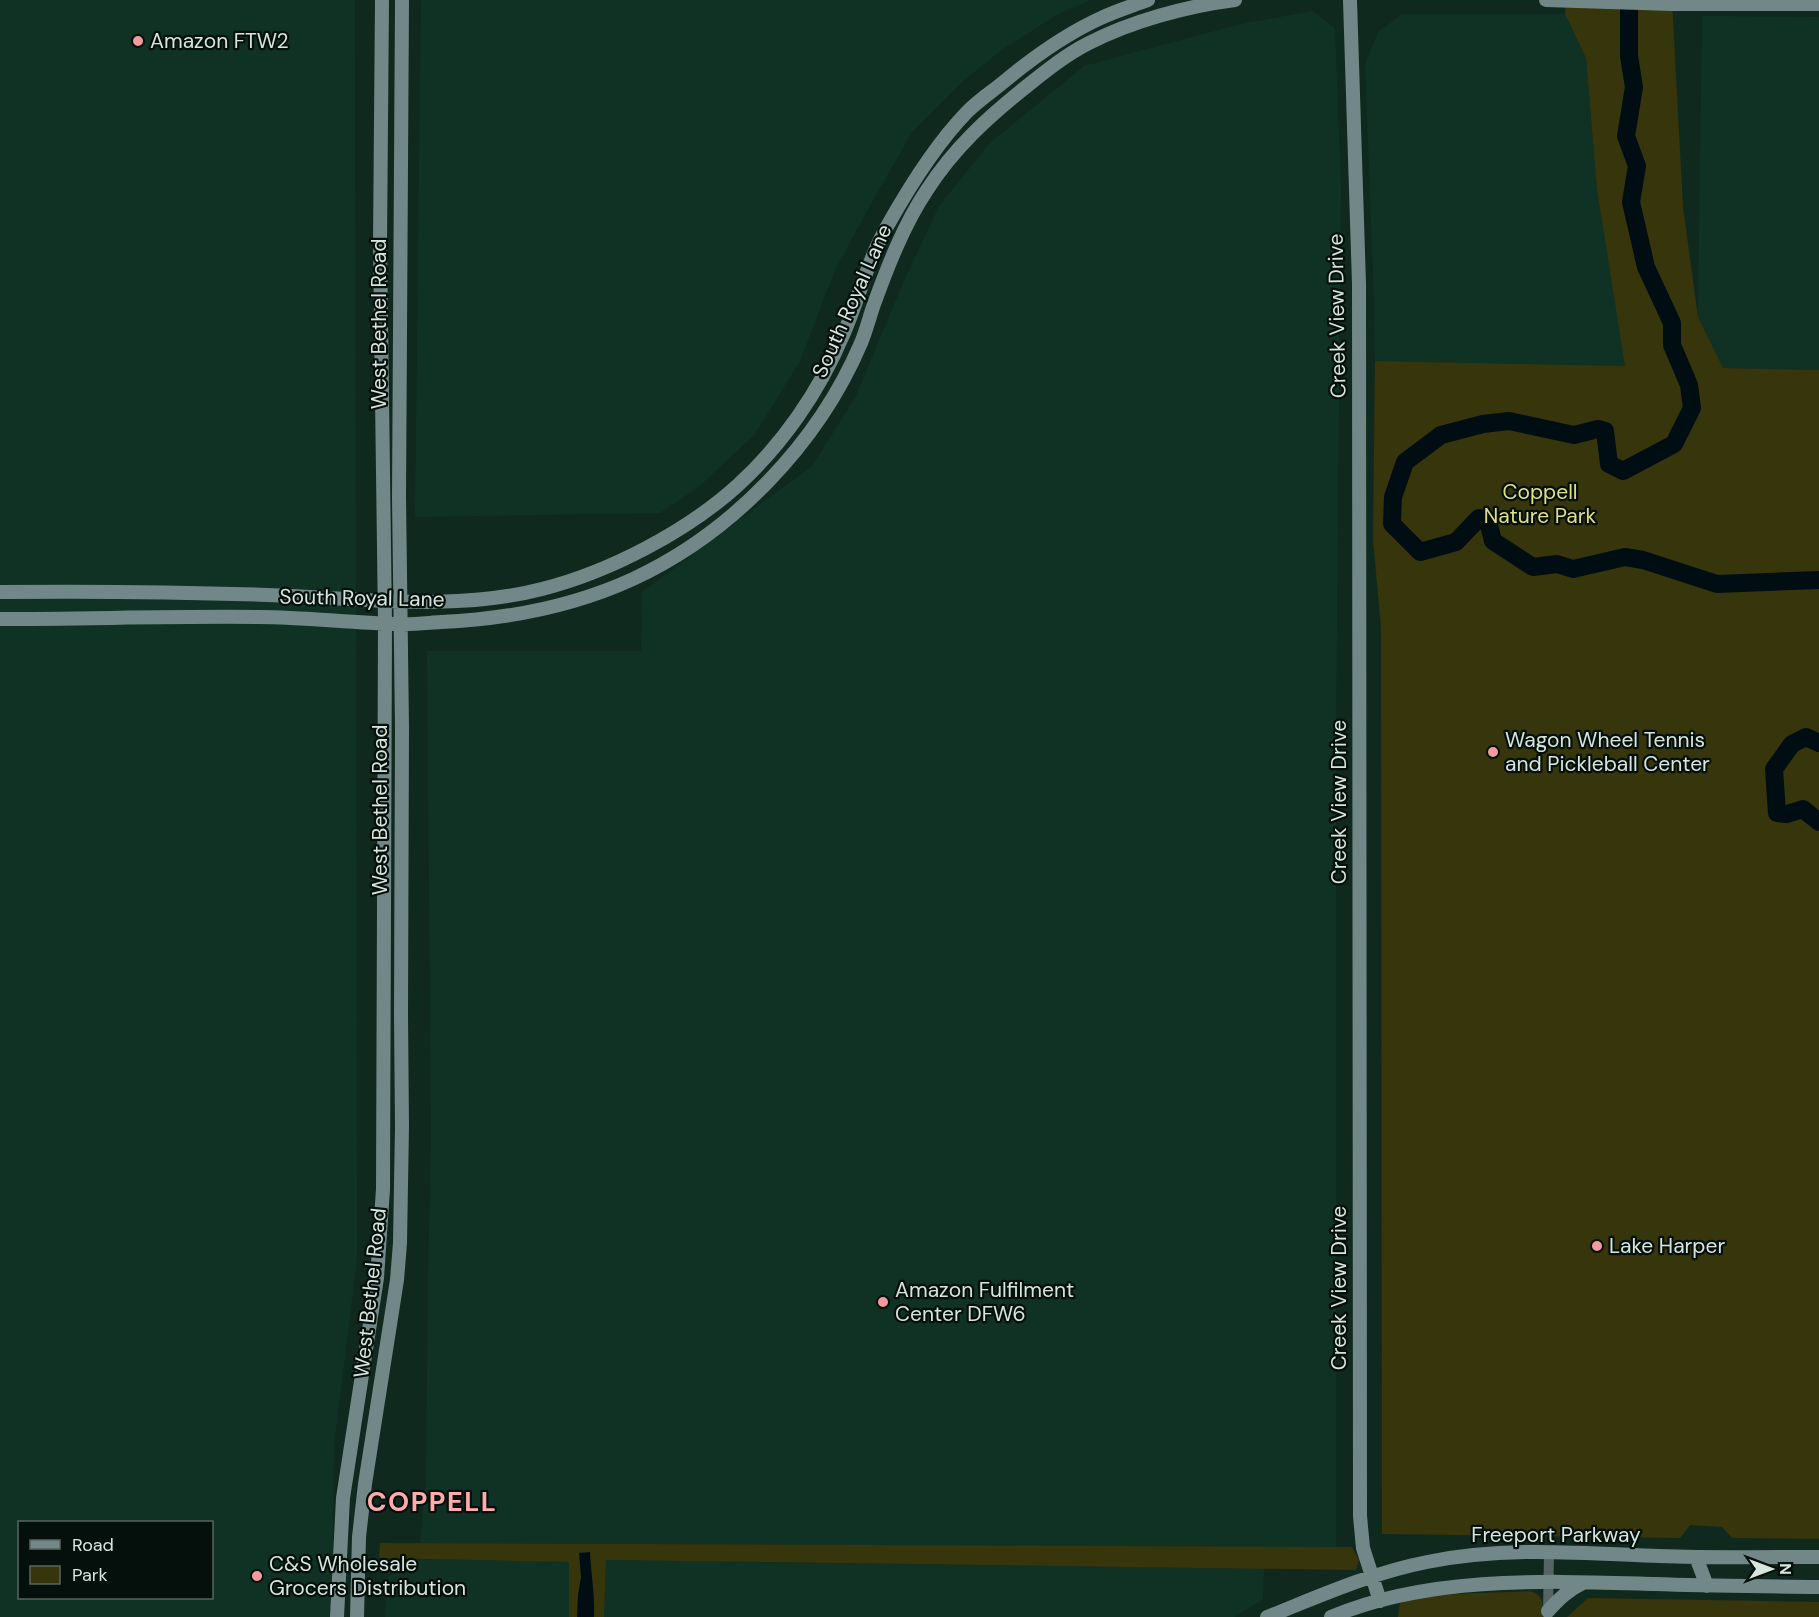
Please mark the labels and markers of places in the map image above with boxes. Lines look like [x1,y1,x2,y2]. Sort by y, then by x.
place label: Amazon FTW2 [150,27,289,55]
marker: Amazon FTW2 [131,34,145,48]
place label: Wagon Wheel Tennis and Pickleball Center [1505,726,1710,778]
marker: Wagon Wheel Tennis and Pickleball Center [1486,745,1500,759]
place label: Lake Harper [1609,1232,1725,1260]
marker: Lake Harper [1590,1239,1604,1253]
place label: Amazon Fulfilment Center DFW6 [895,1276,1074,1328]
marker: Amazon Fulfilment Center DFW6 [876,1295,890,1309]
place label: C&S Wholesale Grocers Distribution [269,1550,466,1602]
marker: C&S Wholesale Grocers Distribution [250,1569,264,1583]

